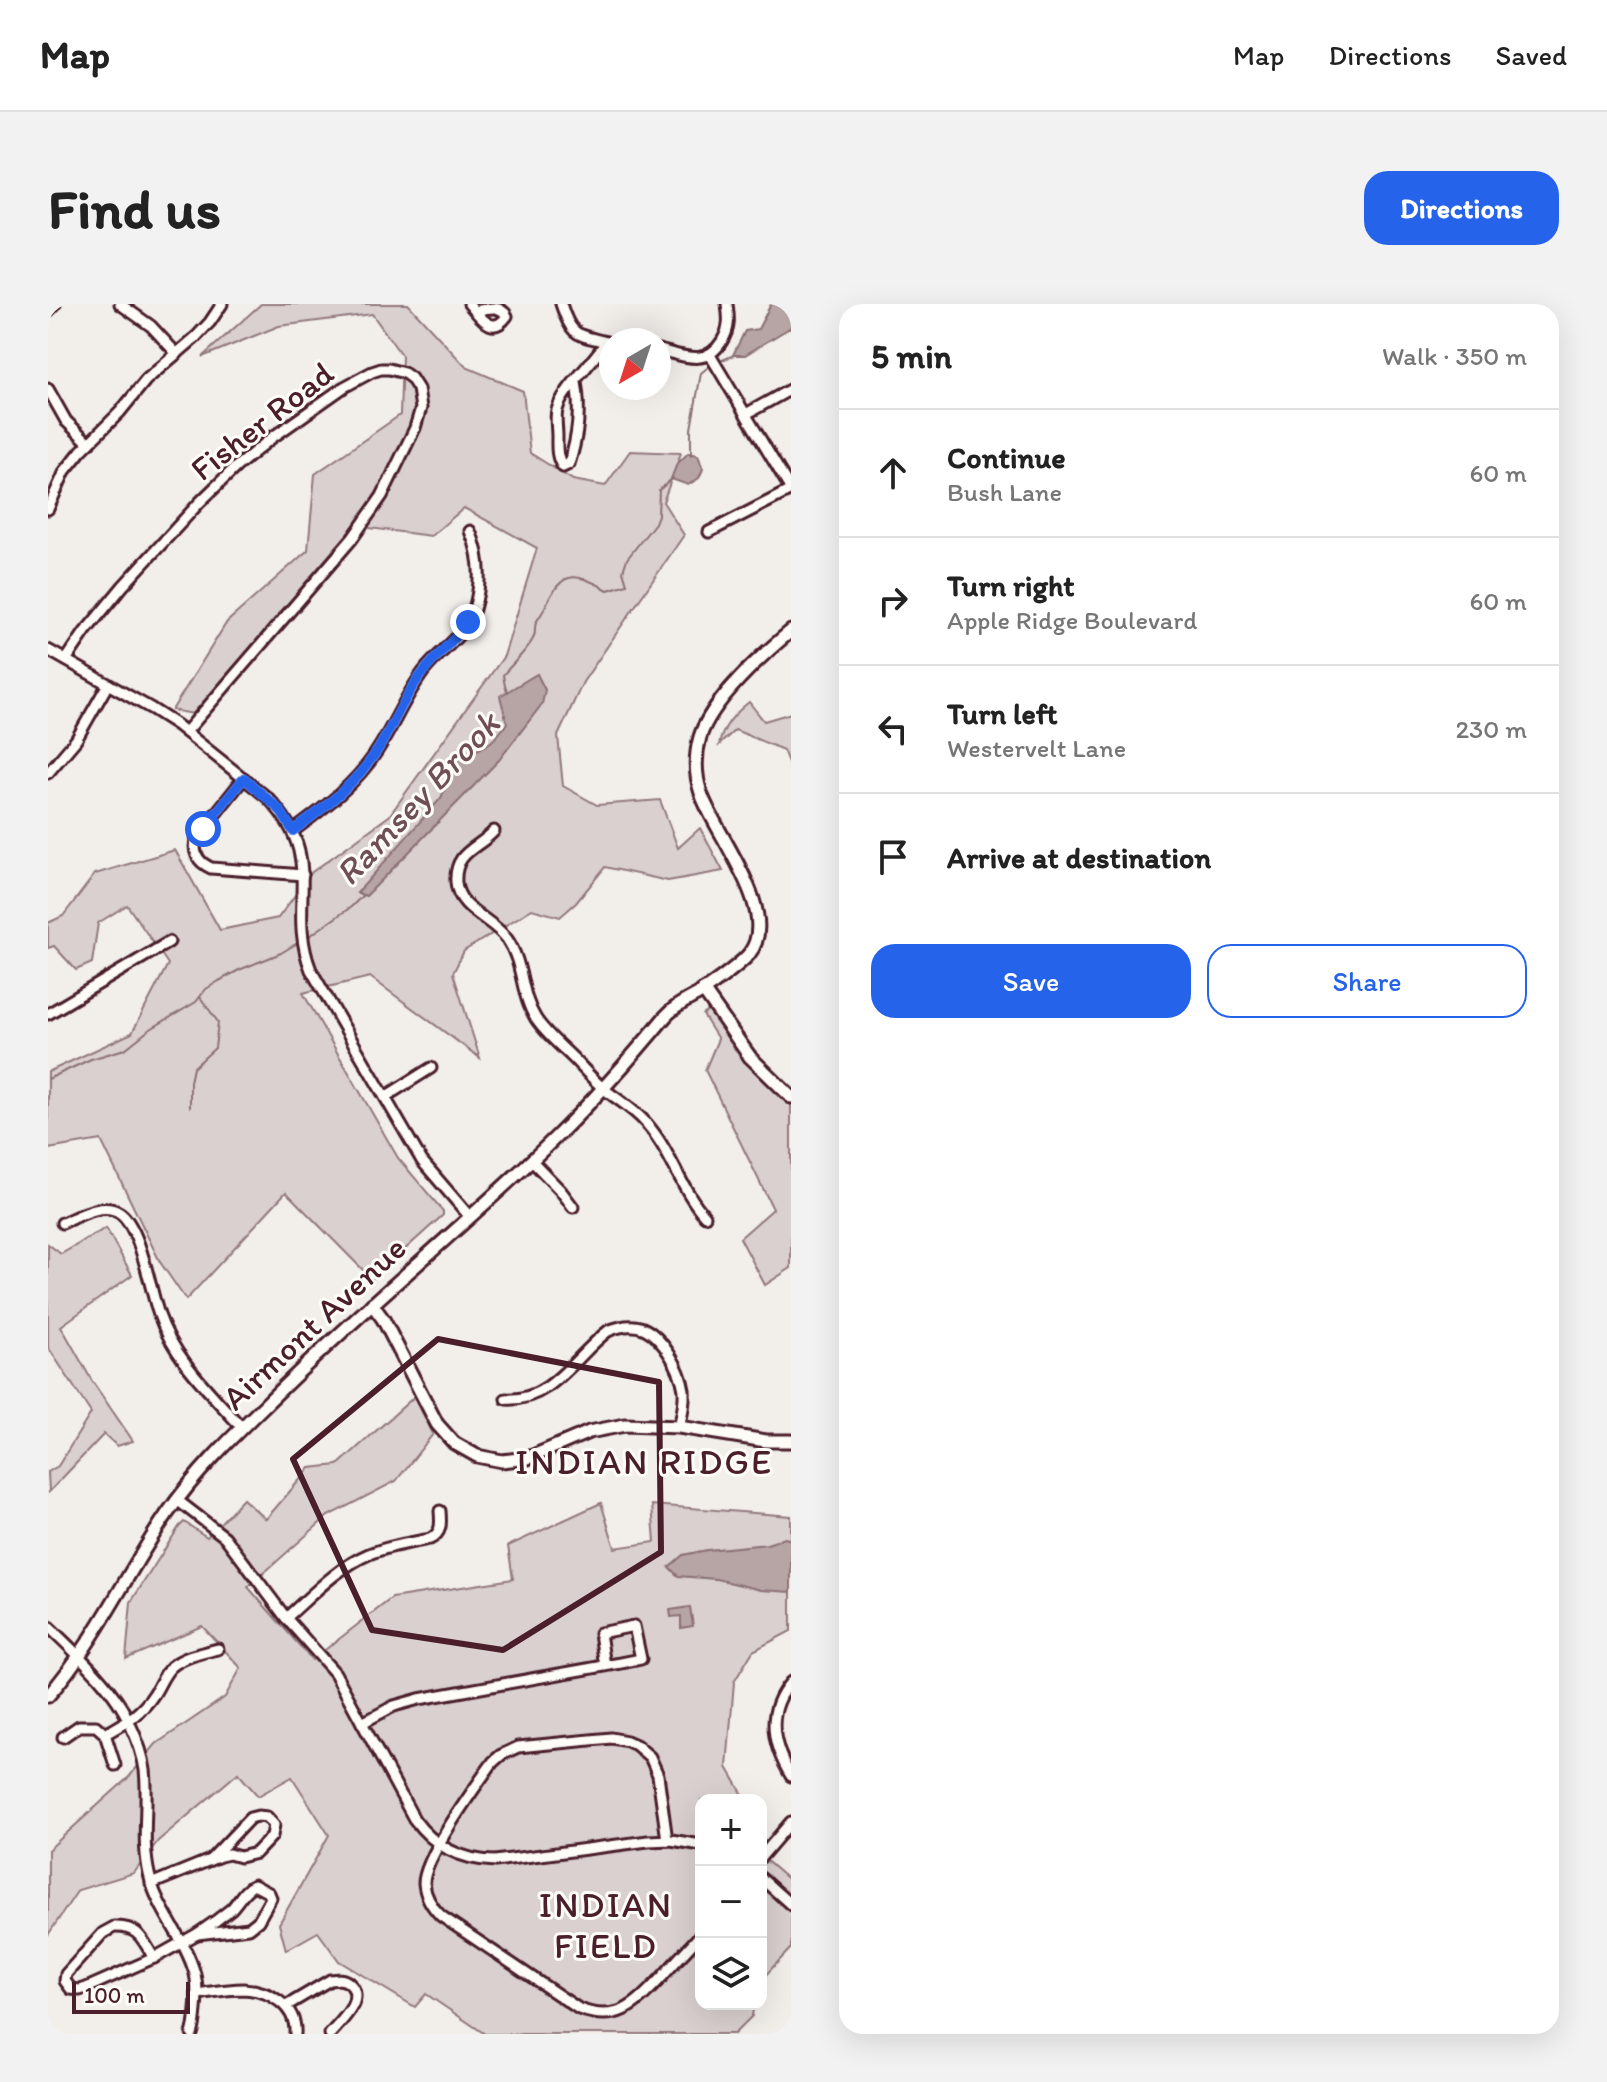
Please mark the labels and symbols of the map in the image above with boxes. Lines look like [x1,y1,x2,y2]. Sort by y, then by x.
north arrow [599,328,671,400]
street label: Fisher Road [182,352,342,490]
route end [450,604,486,640]
water label: Ramsey Brook [326,700,510,894]
route start [185,811,221,847]
street label: Airmont Avenue [214,1227,414,1419]
district label: INDIAN RIDGE [515,1440,773,1483]
district label: INDIAN FIELD [539,1883,673,1967]
scale bar [72,1978,190,2014]

